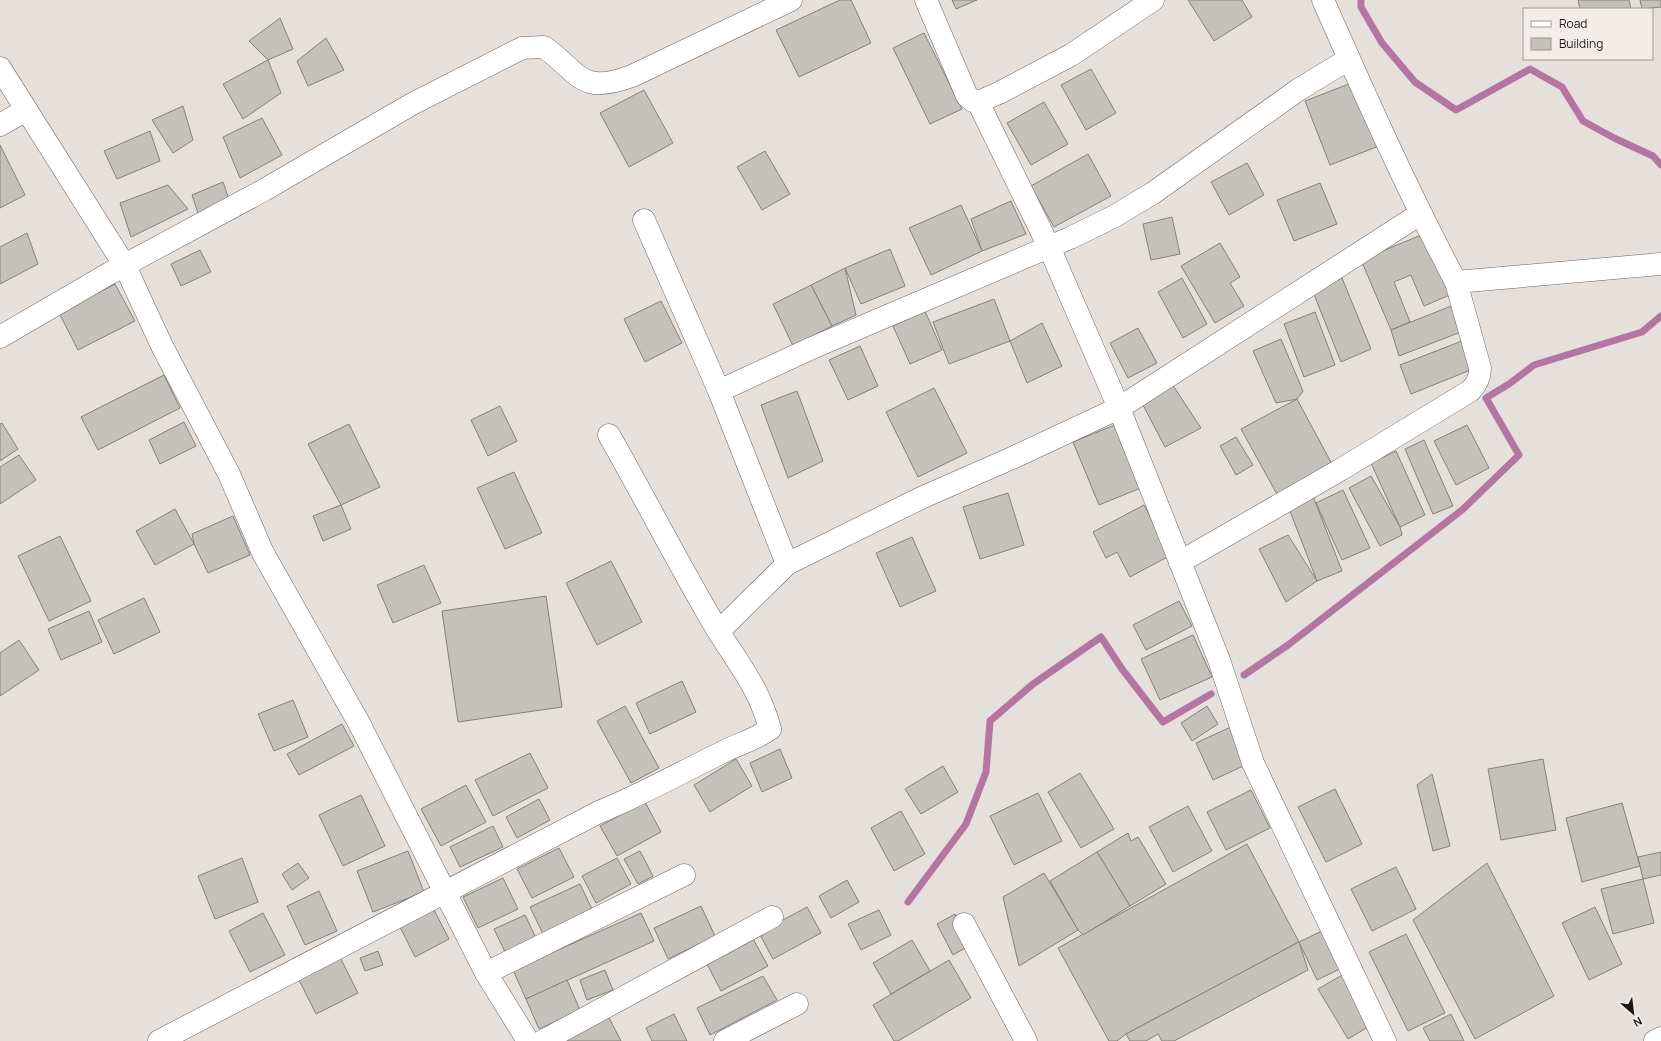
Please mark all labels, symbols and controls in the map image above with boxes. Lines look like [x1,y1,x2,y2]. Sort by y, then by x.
legend [1523,8,1653,60]
text: Road [1559,15,1587,32]
text: Building [1559,35,1603,52]
north arrow [1613,993,1653,1033]
text: N [1631,1014,1645,1031]

